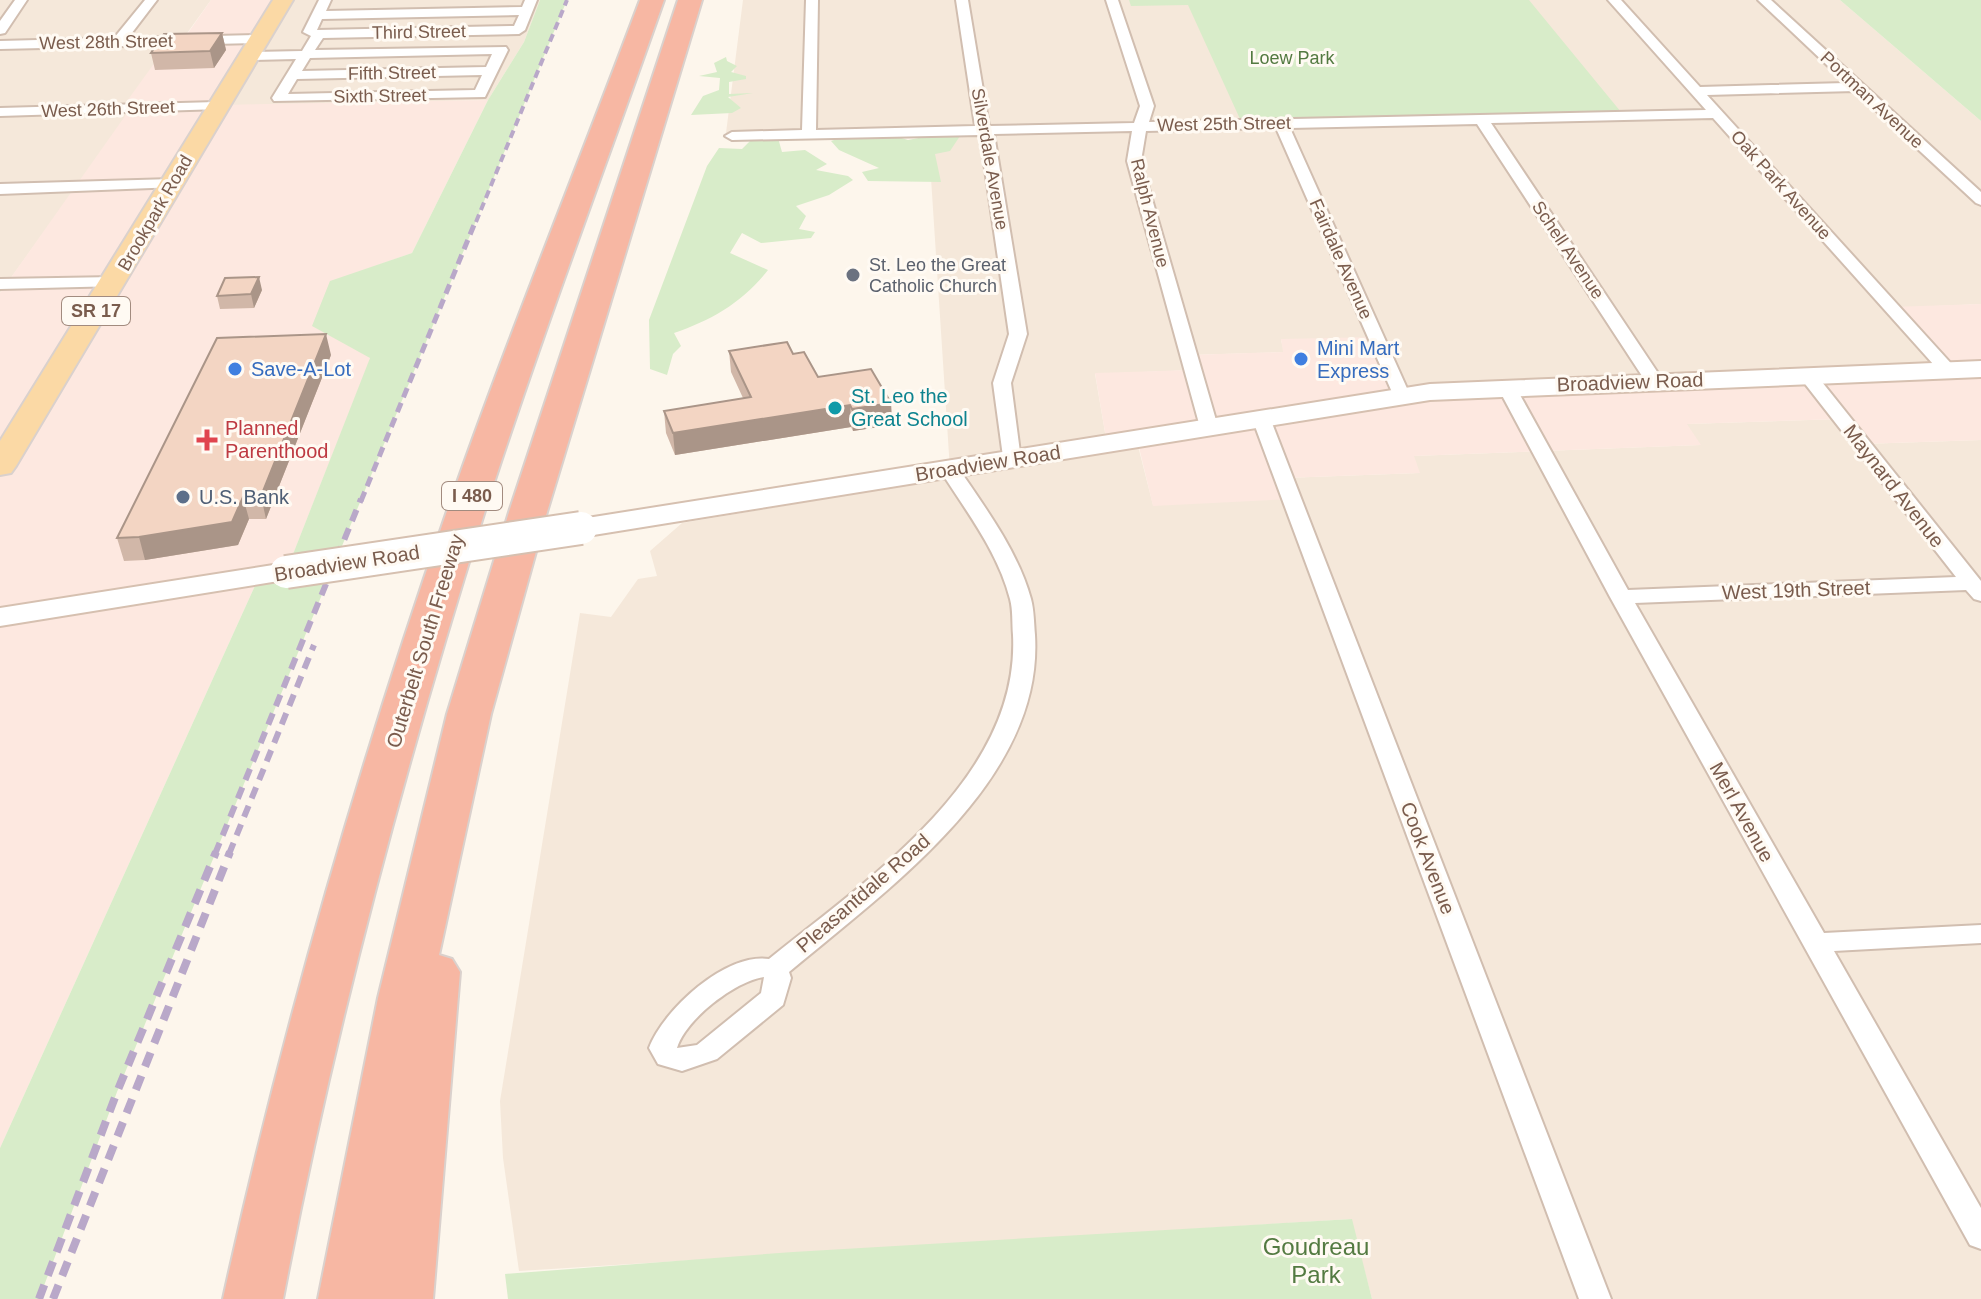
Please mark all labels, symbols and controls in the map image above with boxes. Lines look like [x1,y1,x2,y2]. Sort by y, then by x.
street label: Third Street [372,21,466,43]
street label: West 28th Street [39,31,173,53]
street label: Portman Avenue [1817,47,1927,153]
park label: Loew Park [1249,48,1336,68]
street label: Fifth Street [348,62,436,84]
street label: Sixth Street [333,85,427,107]
street label: Silverdale Avenue [968,86,1012,232]
street label: West 26th Street [41,97,175,121]
street label: West 25th Street [1157,113,1291,135]
street label: Oak Park Avenue [1727,126,1835,244]
street label: Brookpark Road [114,152,196,274]
street label: Ralph Avenue [1127,156,1173,270]
street label: Fairdale Avenue [1305,196,1377,322]
street label: Schell Avenue [1528,197,1608,303]
place label: St. Leo the Great Catholic Church [869,255,1006,296]
marker: St. Leo the Great Catholic Church [844,266,862,284]
road number: SR 17 [62,297,130,325]
place label: Mini Mart Express [1317,337,1400,382]
marker: Mini Mart Express [1292,350,1310,368]
place label: Save-A-Lot [251,358,351,380]
marker: Save-A-Lot [226,360,244,378]
street label: Broadview Road [1556,368,1704,396]
place label: St. Leo the Great School [851,385,968,430]
marker: St. Leo the Great School [826,399,844,417]
place label: Planned Parenthood [225,417,328,462]
street label: Maynard Avenue [1839,420,1949,552]
marker: Planned Parenthood [196,429,218,451]
street label: Broadview Road [914,441,1062,485]
road number: I 480 [442,482,502,510]
place label: U.S. Bank [199,486,290,508]
marker: U.S. Bank [174,488,192,506]
street label: Outerbelt South Freeway [382,531,468,751]
street label: Broadview Road [273,541,421,585]
street label: West 19th Street [1721,576,1871,604]
street label: Merl Avenue [1706,758,1778,866]
street label: Cook Avenue [1396,799,1460,917]
street label: Pleasantdale Road [792,829,934,957]
park label: Goudreau Park [1263,1233,1369,1288]

